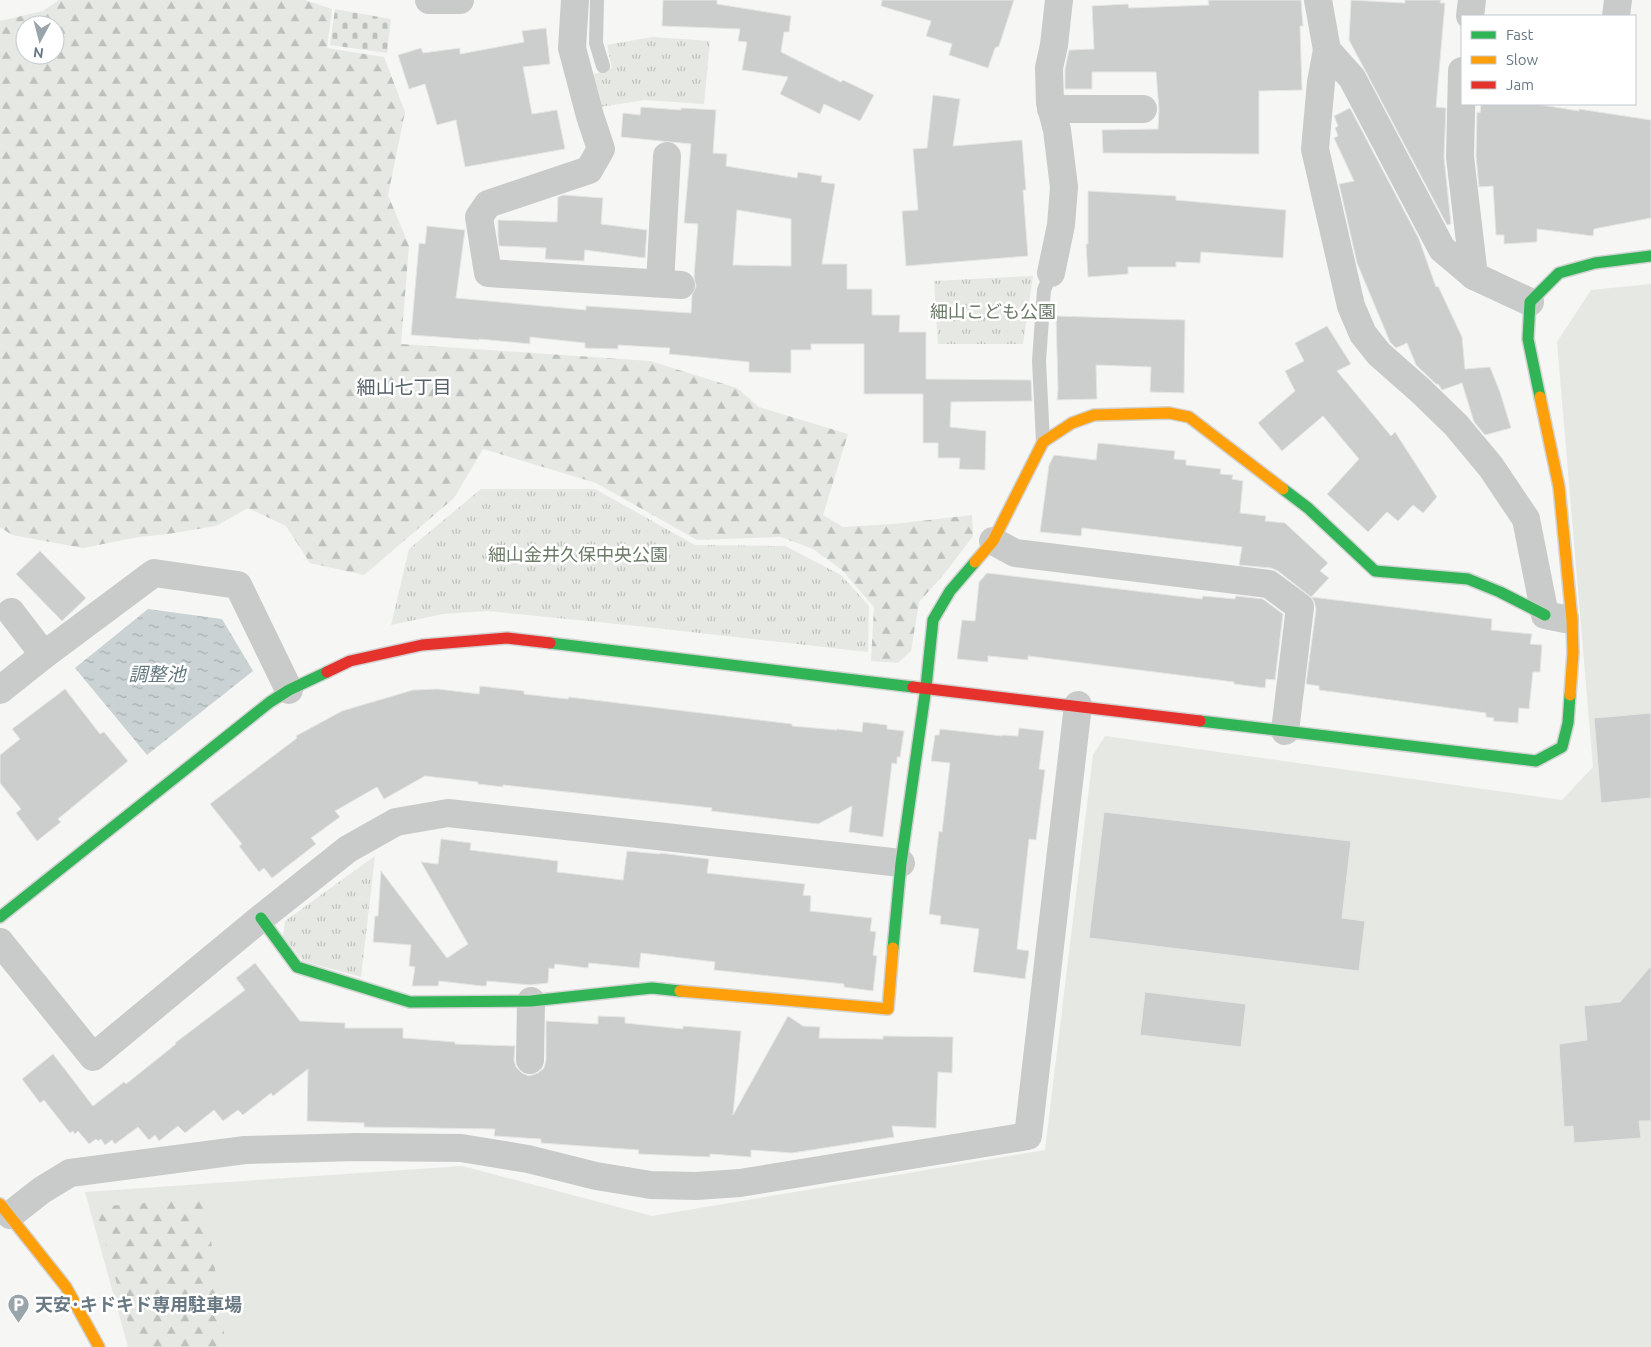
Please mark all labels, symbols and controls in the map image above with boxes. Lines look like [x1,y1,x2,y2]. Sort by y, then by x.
north arrow [15,15,65,65]
legend [1461,15,1636,105]
text: Fast [1506,26,1534,43]
text: N [32,44,45,61]
text: Slow [1506,51,1539,68]
text: Jam [1506,76,1534,93]
park label: 細山こども公園 [930,301,1056,321]
district label: 細山七丁目 [356,376,452,398]
park label: 細山金井久保中央公園 [488,544,668,564]
water label: 調整池 [128,663,187,685]
parking icon: 天安･キドキド専用駐車場 [7,1292,31,1323]
place label: 天安･キドキド専用駐車場 [35,1294,242,1314]

